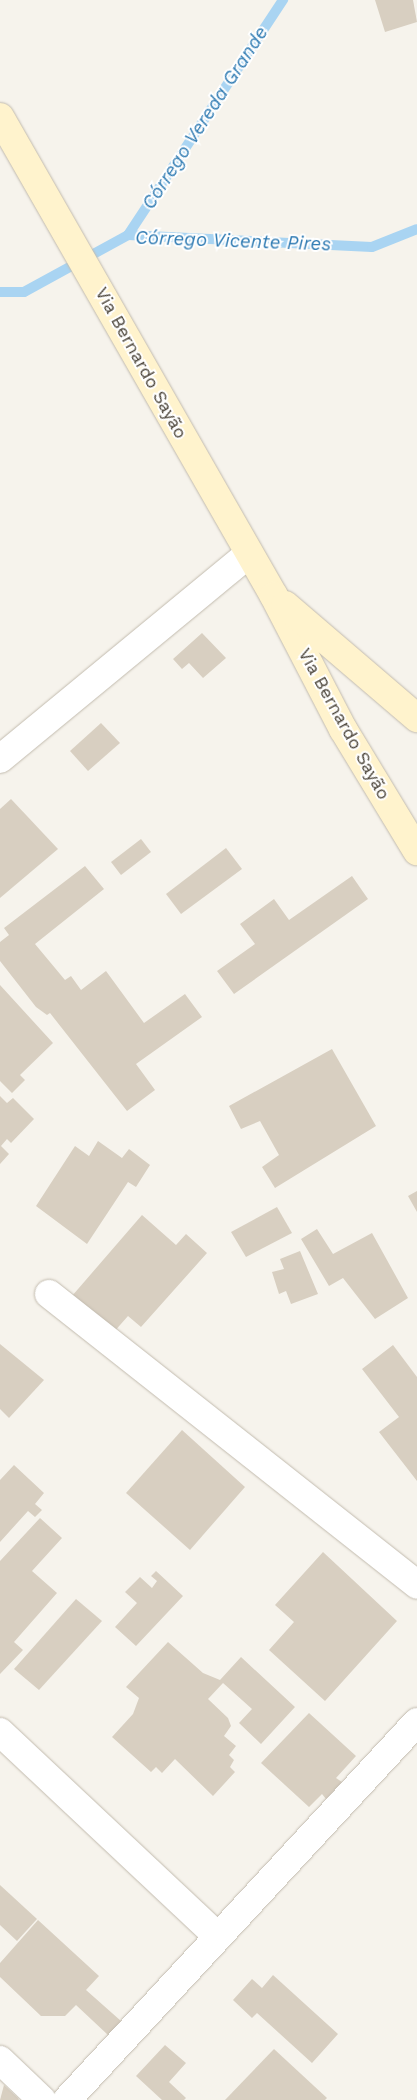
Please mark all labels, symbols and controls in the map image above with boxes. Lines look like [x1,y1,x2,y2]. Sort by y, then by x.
water label: Córrego Vereda Grande [137,22,273,214]
water label: Córrego Vicente Pires [134,226,332,256]
street label: Via Bernardo Sayão [90,283,192,443]
street label: Via Bernardo Sayão [293,644,395,804]

